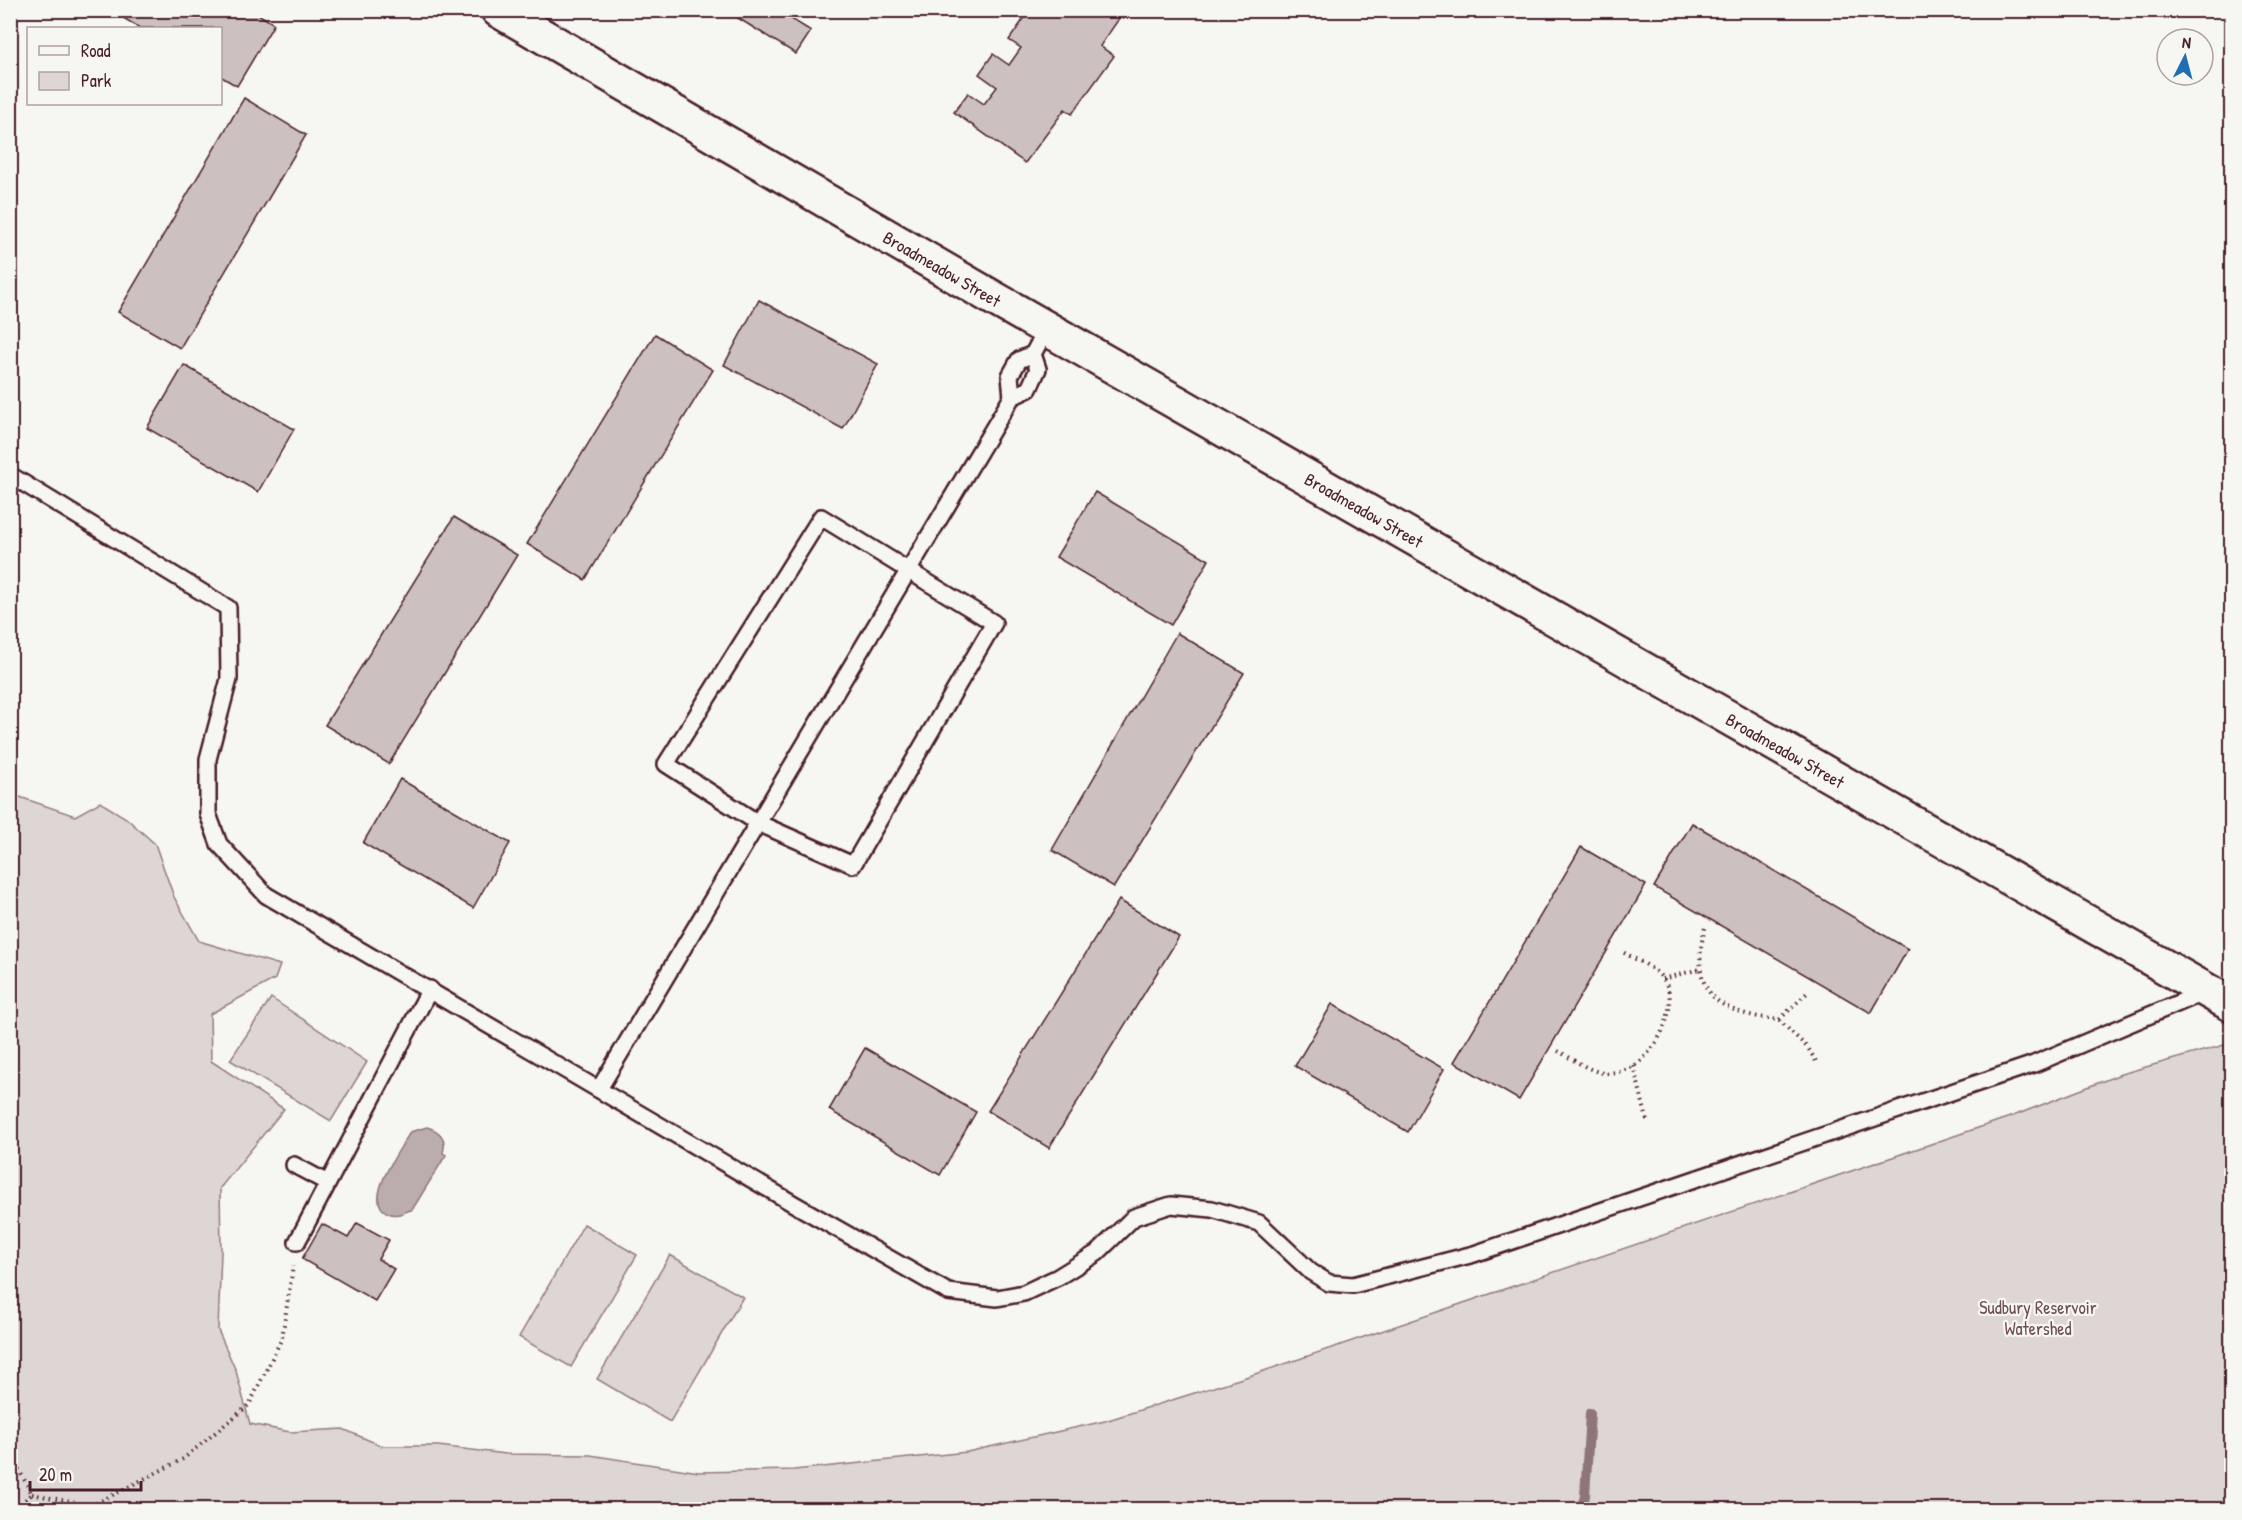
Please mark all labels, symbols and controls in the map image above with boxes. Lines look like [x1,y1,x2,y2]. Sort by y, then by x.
legend [27,27,222,105]
north arrow [2155,27,2215,87]
text: N [2181,31,2192,54]
text: Road [81,38,111,63]
text: Park [81,68,112,93]
street label: Broadmeadow Street [879,224,1007,313]
street label: Broadmeadow Street [1300,466,1429,554]
street label: Broadmeadow Street [1722,706,1850,794]
park label: Sudbury Reservoir Watershed [1979,1295,2097,1341]
scale bar [30,1454,141,1492]
text: 20 m [39,1462,72,1487]

